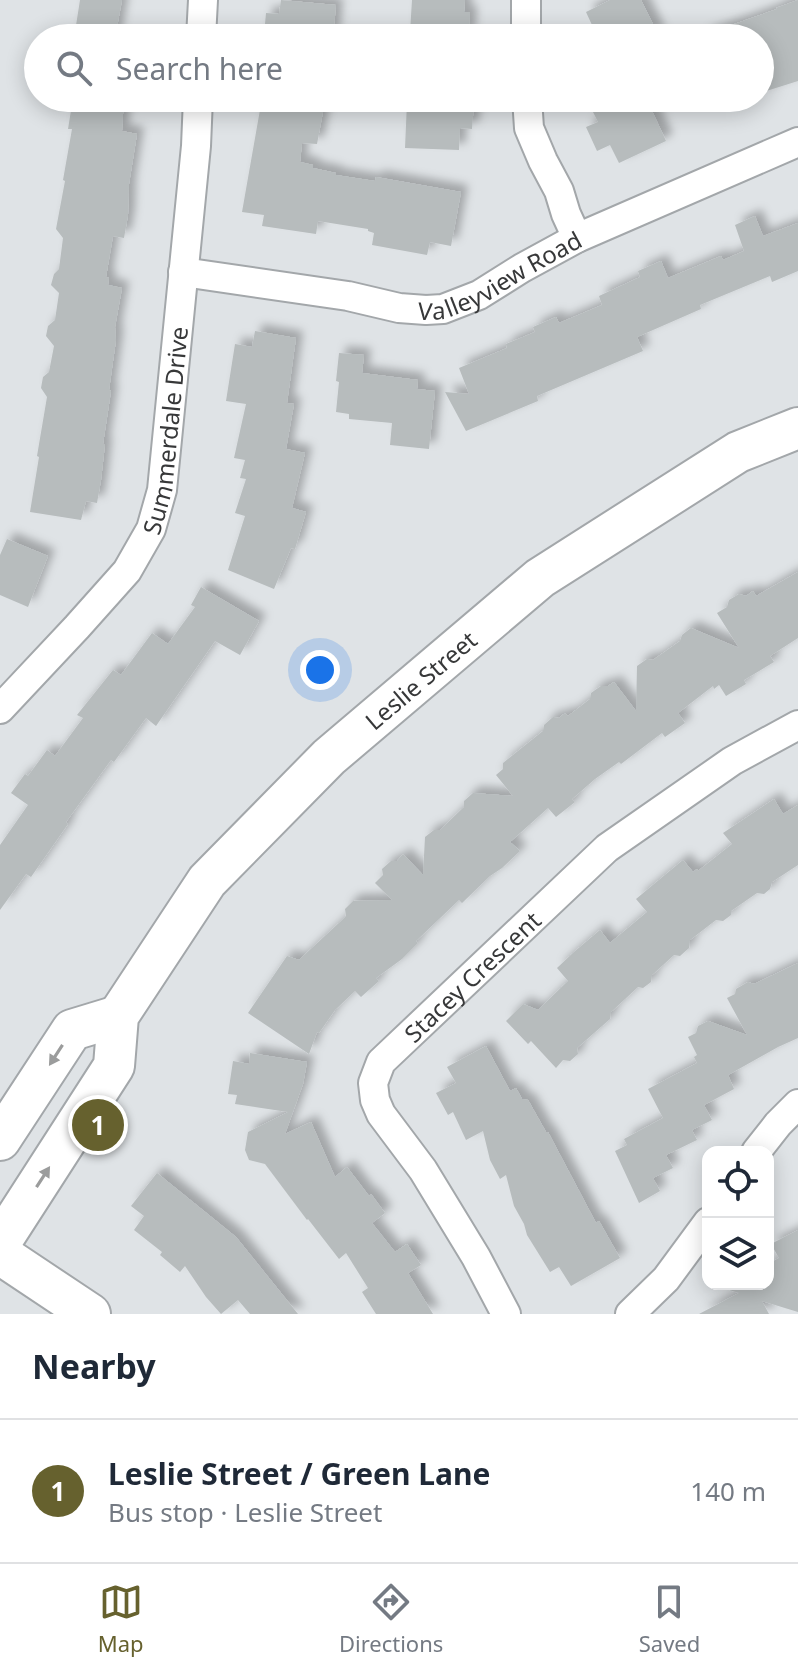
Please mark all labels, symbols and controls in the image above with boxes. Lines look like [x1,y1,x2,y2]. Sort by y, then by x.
search box [24,24,774,112]
icon: search [52,46,96,90]
text: Search here [116,48,283,89]
street label: Valleyview Road [417,222,587,327]
street label: Summerdale Drive [134,325,195,538]
street label: Leslie Street [357,623,483,736]
your location [300,650,340,690]
street label: Stacey Crescent [396,903,547,1049]
one-way arrow [48,1045,63,1066]
pin: 1 [72,1095,124,1155]
map controls [702,1146,774,1290]
button: locate [702,1146,774,1218]
one-way arrow [35,1167,50,1188]
button: layers [702,1218,774,1290]
text: Nearby [32,1343,156,1389]
text: Leslie Street / Green Lane [108,1453,490,1494]
text: 1 [51,1473,65,1509]
text: 140 m [690,1473,766,1509]
text: Bus stop · Leslie Street [108,1494,382,1530]
tab: Map [98,1580,144,1658]
tab: Directions [339,1580,443,1658]
tab: Saved [639,1580,700,1658]

